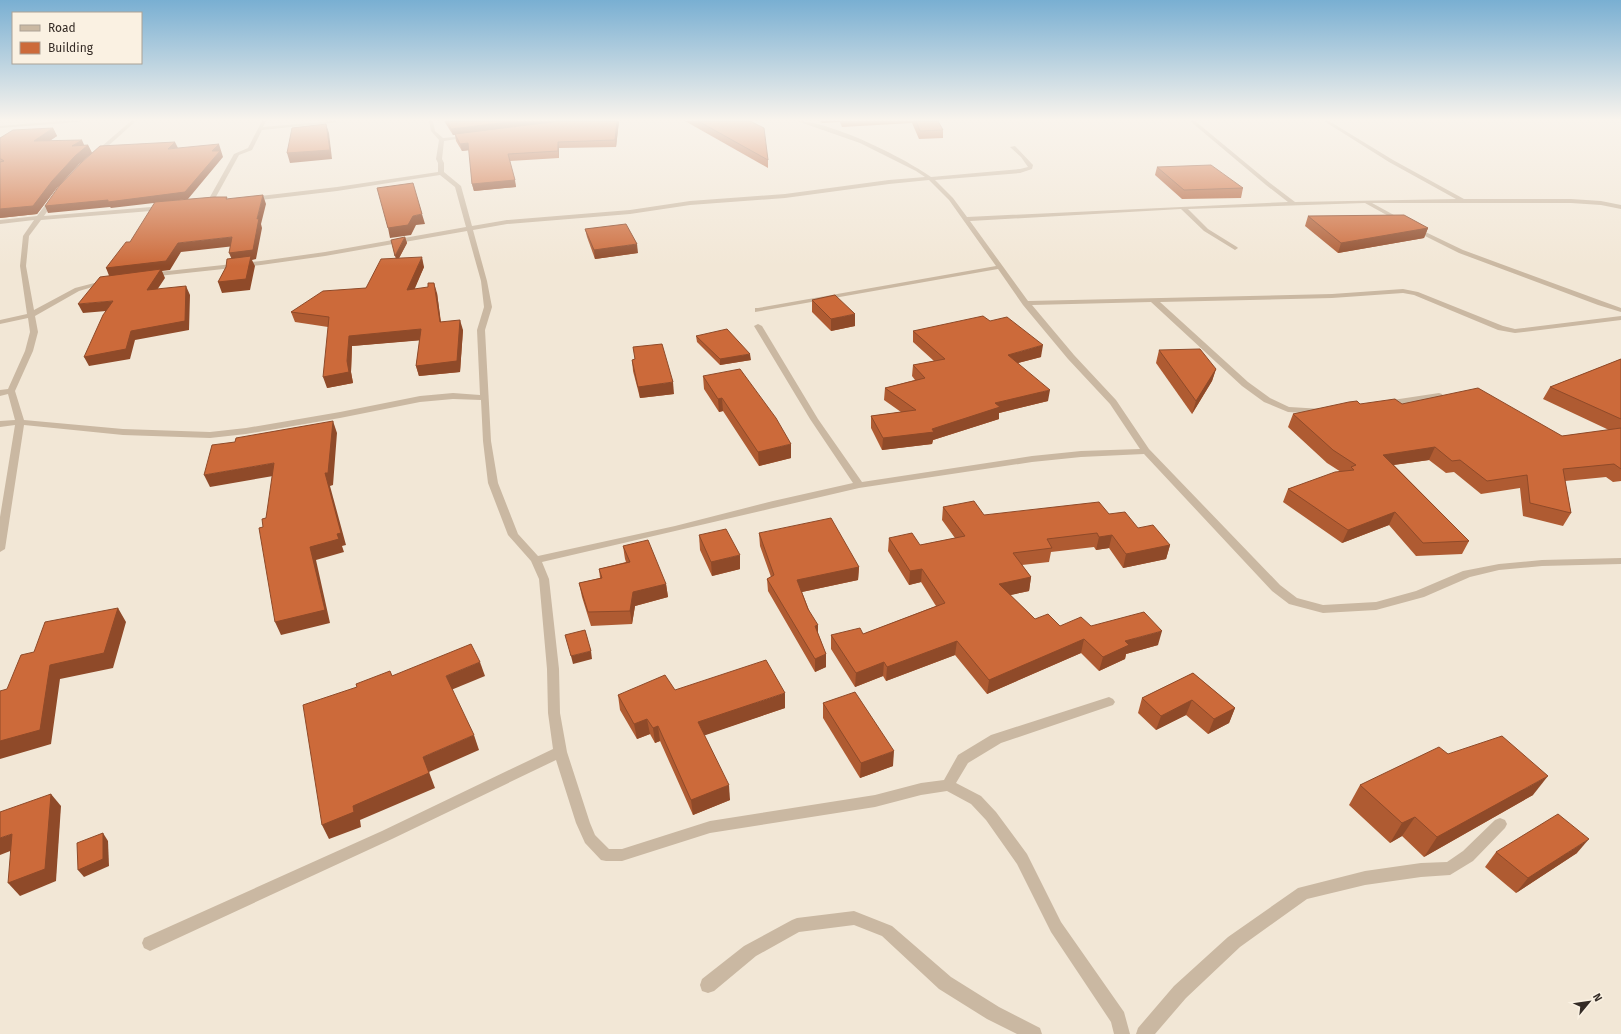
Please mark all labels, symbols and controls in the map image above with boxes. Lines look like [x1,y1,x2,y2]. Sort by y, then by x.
legend [12,12,142,64]
text: Road [48,21,76,35]
text: Building [48,41,94,55]
north arrow [1569,982,1609,1022]
text: N [1590,991,1605,1004]

